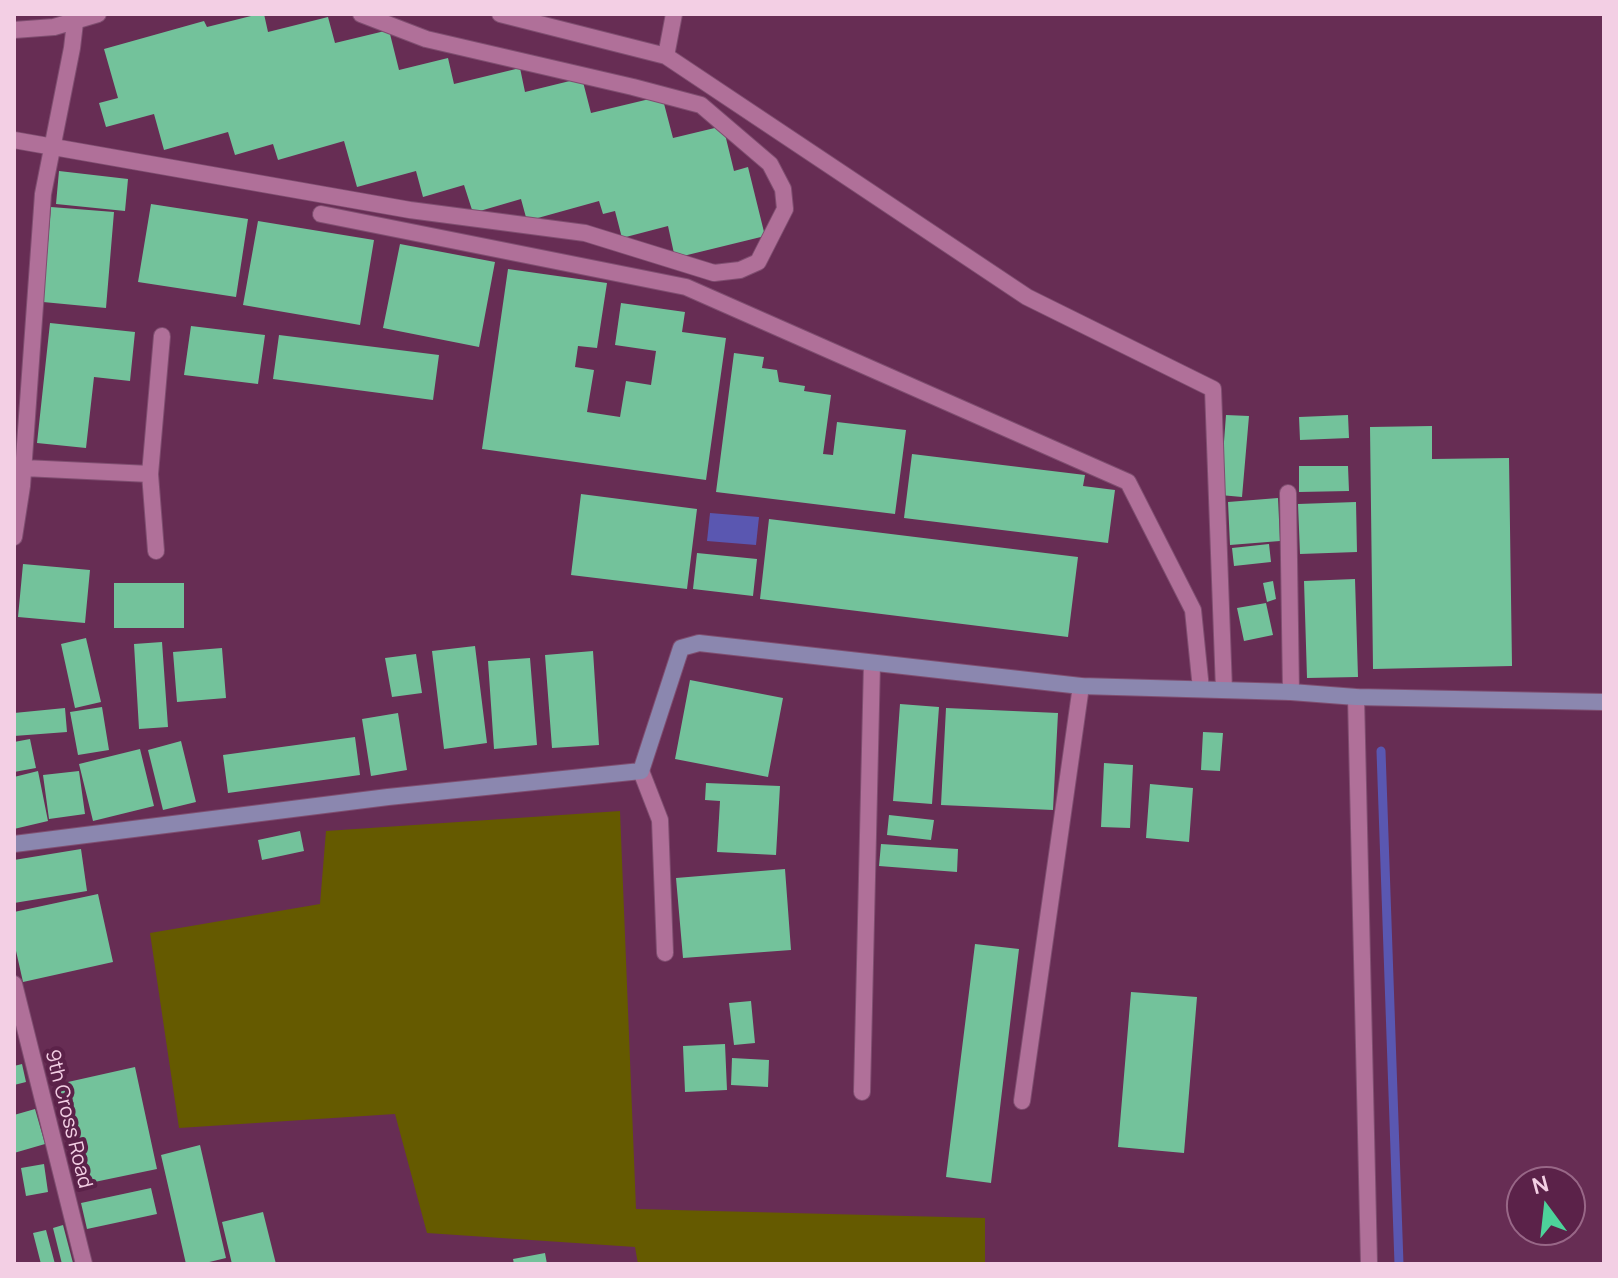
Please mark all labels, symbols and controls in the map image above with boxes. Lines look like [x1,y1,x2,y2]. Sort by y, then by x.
street label: 9th Cross Road [39,1047,97,1191]
north arrow [1506,1166,1586,1246]
text: N [1529,1168,1552,1201]

